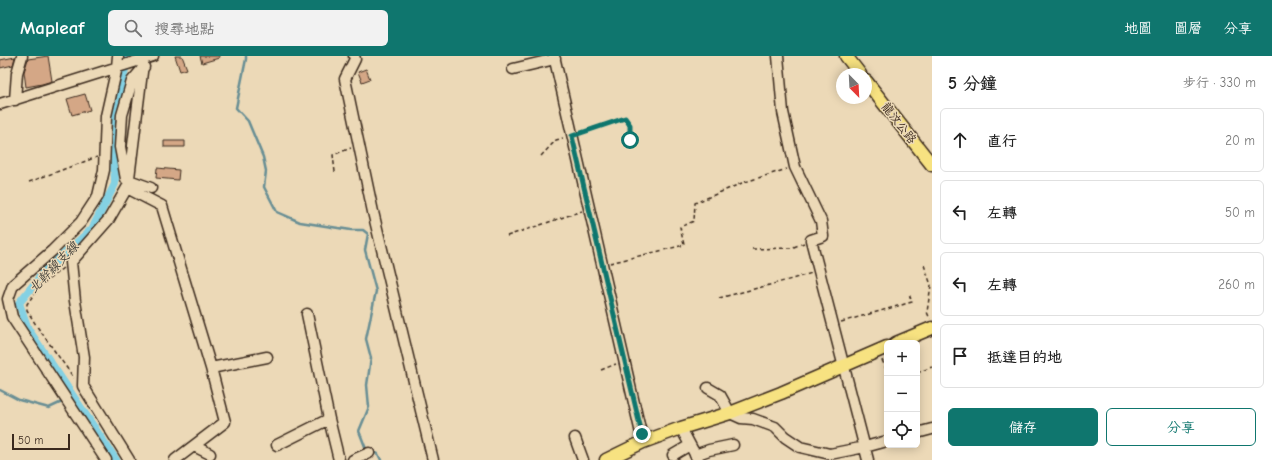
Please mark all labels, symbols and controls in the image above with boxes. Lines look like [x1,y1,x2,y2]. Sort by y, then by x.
search box [108,10,388,46]
text: Mapleaf [20,17,84,39]
icon: search [122,17,144,39]
text: 搜尋地點 [154,20,214,38]
text: 地圖 [1124,20,1152,37]
text: 圖層 [1174,20,1202,37]
text: 分享 [1224,20,1252,37]
north arrow [836,68,872,104]
text: 5 分鐘 [948,74,997,93]
text: 步行 · 330 m [1183,75,1256,90]
street label: 龍汶公路 [879,100,919,146]
icon: ahead [949,129,971,151]
route start [621,131,639,149]
text: 直行 [987,132,1017,150]
text: 20 m [1225,133,1255,148]
icon: left [949,201,971,223]
text: 左轉 [987,204,1017,222]
text: 50 m [1225,205,1255,220]
water label: 北幹線支線 [25,238,82,296]
icon: left [949,273,971,295]
text: 左轉 [987,276,1017,294]
text: 260 m [1218,277,1255,292]
map controls [884,340,920,448]
button: + [884,340,920,376]
icon: arrive [949,345,971,367]
text: 抵達目的地 [987,348,1062,366]
button: − [884,376,920,412]
button: 儲存 [948,408,1098,446]
button: 分享 [1106,408,1256,446]
button: locate [884,412,920,448]
route end [633,425,651,443]
scale bar [12,432,70,451]
text: 50 m [18,434,43,447]

